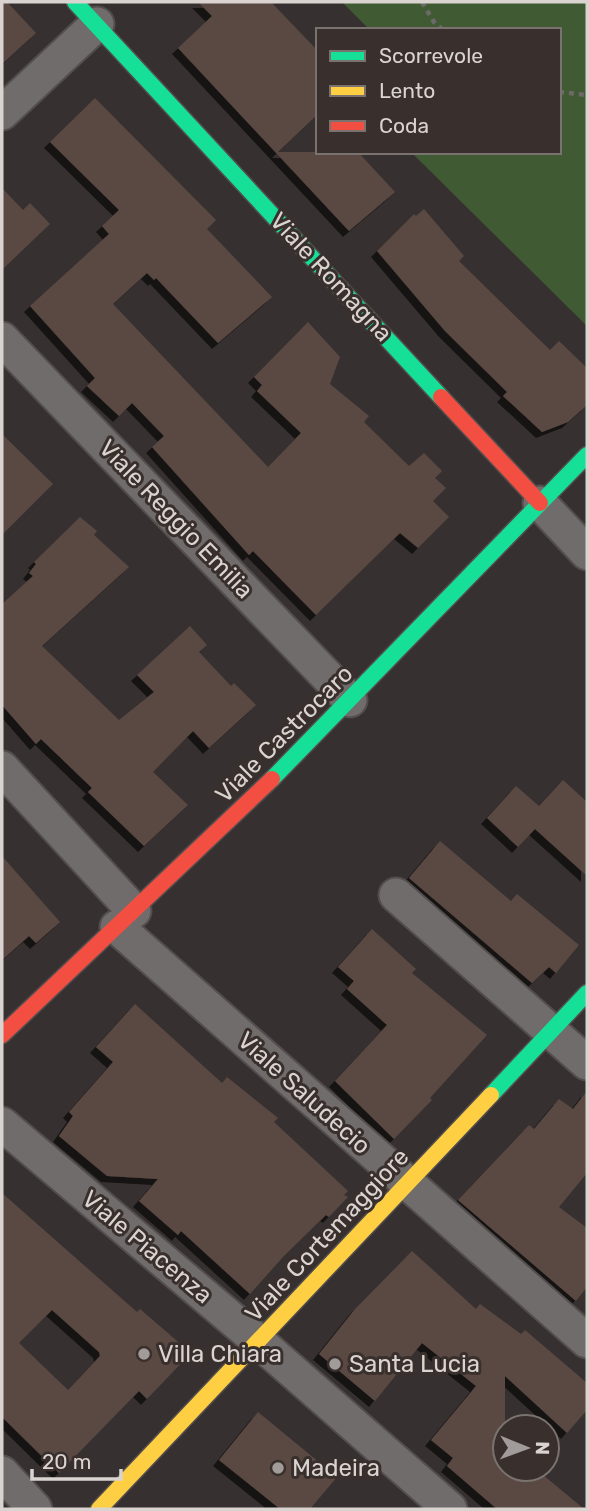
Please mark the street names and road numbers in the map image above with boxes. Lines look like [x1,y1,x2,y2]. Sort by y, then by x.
street label: Viale Romagna [264,207,398,347]
street label: Viale Reggio Emilia [93,434,259,604]
street label: Viale Castrocaro [210,660,358,808]
street label: Viale Saludecio [232,1026,376,1160]
street label: Viale Cortemaggiore [239,1143,415,1327]
street label: Viale Piacenza [76,1185,218,1309]

